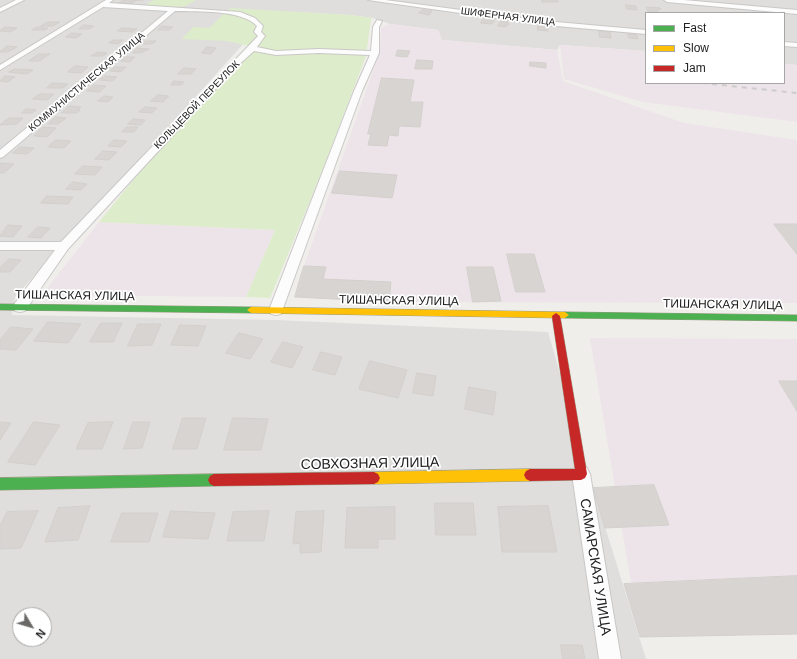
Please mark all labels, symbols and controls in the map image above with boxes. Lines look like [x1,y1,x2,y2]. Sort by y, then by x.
street label: ШИФЕРНАЯ УЛИЦА [460,5,556,29]
legend [645,12,785,84]
text: Fast [683,21,706,35]
street label: КОММУНИСТИЧЕСКАЯ УЛИЦА [26,30,148,134]
text: Slow [683,41,709,55]
street label: КОЛЬЦЕВОЙ ПЕРЕУЛОК [152,58,242,152]
text: Jam [683,61,706,75]
street label: ТИШАНСКАЯ УЛИЦА [15,288,135,304]
street label: ТИШАНСКАЯ УЛИЦА [339,293,459,309]
street label: ТИШАНСКАЯ УЛИЦА [663,297,783,313]
street label: СОВХОЗНАЯ УЛИЦА [301,454,439,474]
street label: САМАРСКАЯ УЛИЦА [576,497,614,637]
north arrow [12,607,52,647]
text: N [33,627,48,641]

